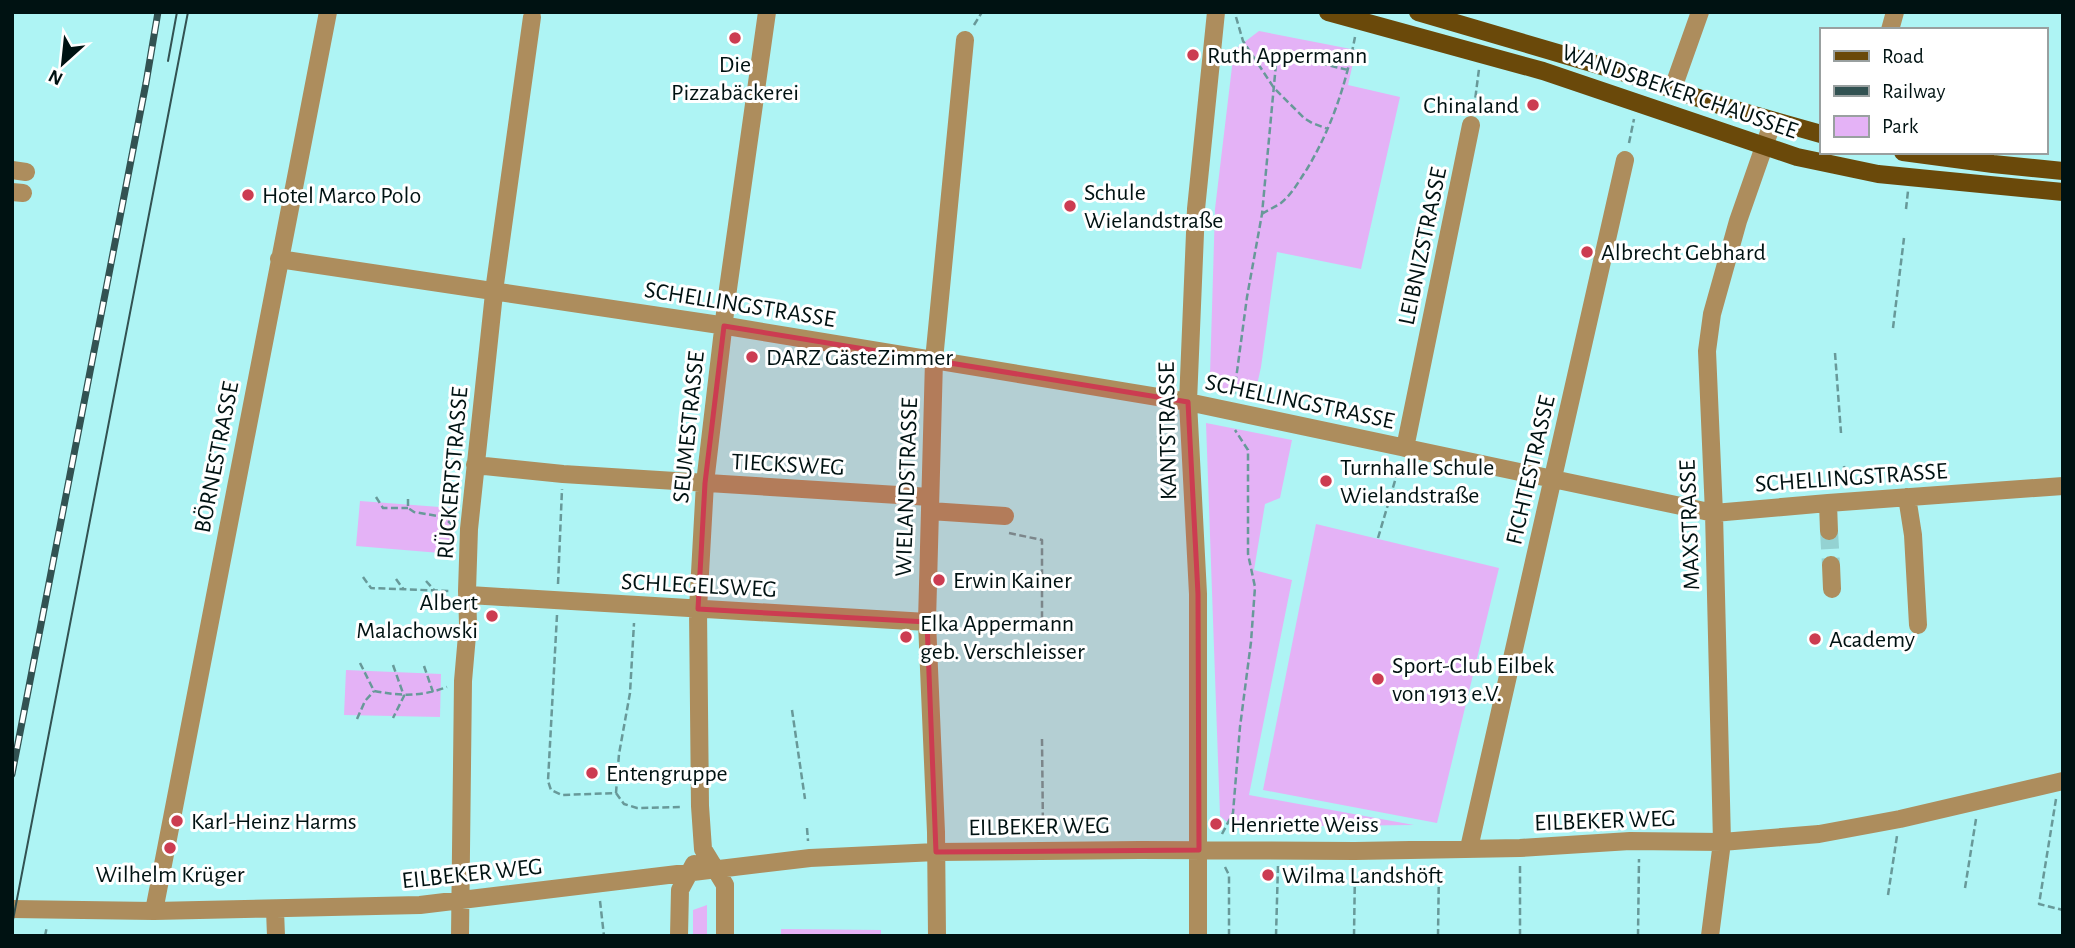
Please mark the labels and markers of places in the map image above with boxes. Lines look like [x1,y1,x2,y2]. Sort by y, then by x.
marker: Die Pizzabäckerei [727,30,743,46]
place label: Ruth Appermann [1207,44,1367,68]
marker: Ruth Appermann [1185,47,1201,63]
place label: Die Pizzabäckerei [671,53,799,105]
place label: Chinaland [1423,94,1519,118]
marker: Chinaland [1525,97,1541,113]
place label: Schule Wielandstraße [1084,181,1223,233]
place label: Hotel Marco Polo [262,184,421,208]
marker: Hotel Marco Polo [240,187,256,203]
marker: Schule Wielandstraße [1062,198,1078,214]
place label: Albrecht Gebhard [1601,241,1766,265]
marker: Albrecht Gebhard [1579,244,1595,260]
place label: DARZ GästeZimmer [766,346,953,370]
marker: DARZ GästeZimmer [744,349,760,365]
place label: Turnhalle Schule Wielandstraße [1340,456,1494,508]
marker: Turnhalle Schule Wielandstraße [1318,473,1334,489]
place label: Erwin Kainer [953,569,1072,593]
marker: Erwin Kainer [931,572,947,588]
place label: Albert Malachowski [356,591,478,643]
marker: Albert Malachowski [484,608,500,624]
place label: Elka Appermann geb. Verschleisser [920,612,1085,664]
place label: Academy [1829,628,1915,652]
marker: Elka Appermann geb. Verschleisser [898,629,914,645]
marker: Academy [1807,631,1823,647]
place label: Sport-Club Eilbek von 1913 e.V. [1392,654,1554,706]
marker: Sport-Club Eilbek von 1913 e.V. [1370,671,1386,687]
place label: Entengruppe [606,762,728,786]
marker: Entengruppe [584,765,600,781]
place label: Karl-Heinz Harms [191,810,357,834]
marker: Karl-Heinz Harms [169,813,185,829]
place label: Henriette Weiss [1230,813,1379,837]
marker: Henriette Weiss [1208,816,1224,832]
marker: Wilhelm Krüger [162,840,178,856]
place label: Wilhelm Krüger [95,863,245,887]
place label: Wilma Landshöft [1282,864,1443,888]
marker: Wilma Landshöft [1260,867,1276,883]

